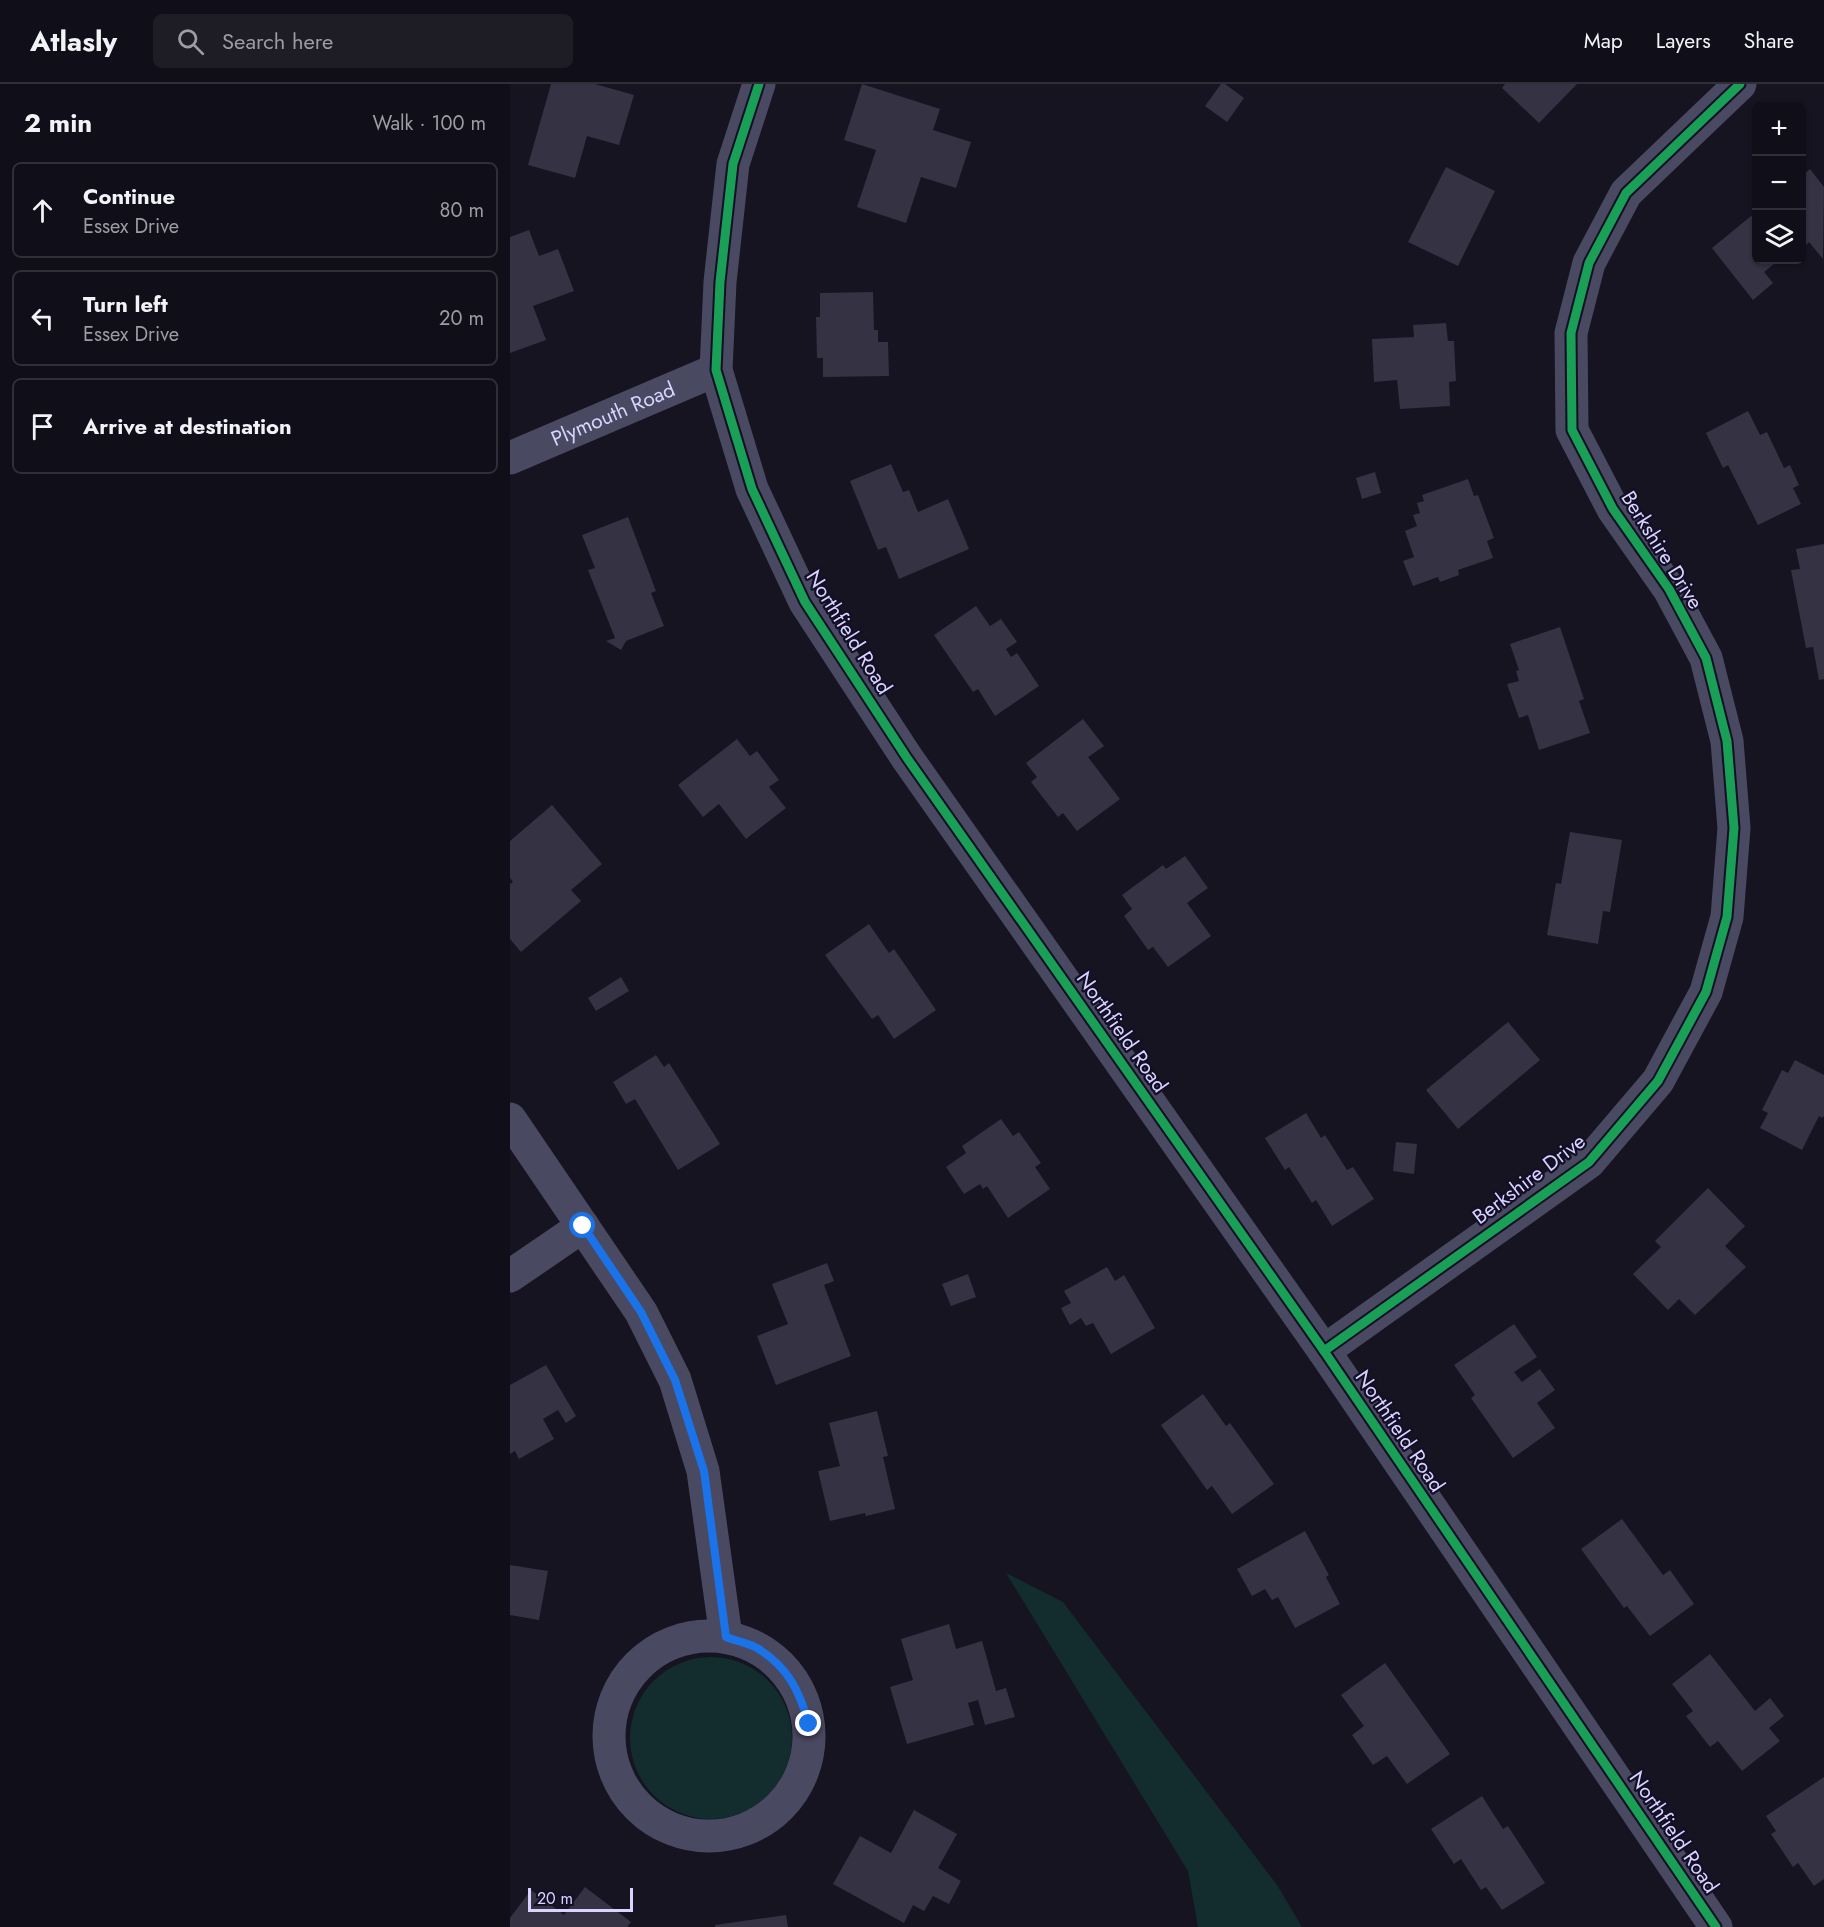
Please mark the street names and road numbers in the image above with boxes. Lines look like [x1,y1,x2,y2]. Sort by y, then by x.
street label: Plymouth Road [546,374,680,454]
street label: Berkshire Drive [1614,485,1710,615]
street label: Northfield Road [799,564,899,700]
street label: Northfield Road [1069,965,1175,1099]
street label: Berkshire Drive [1466,1126,1592,1231]
street label: Northfield Road [1348,1364,1452,1498]
street label: Northfield Road [1622,1765,1726,1899]

